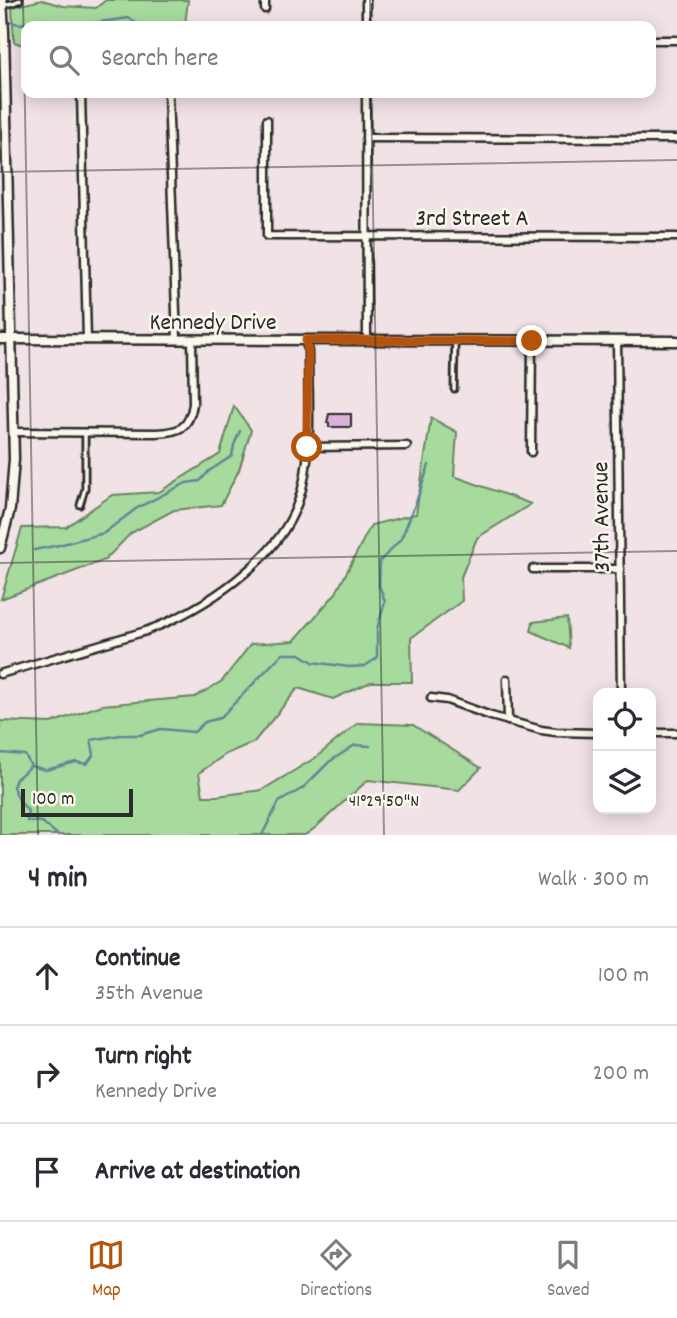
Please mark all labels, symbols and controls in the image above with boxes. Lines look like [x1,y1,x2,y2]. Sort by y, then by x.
search box [21,21,656,98]
icon: search [45,41,83,79]
text: Search here [101,41,219,78]
street label: 3rd Street A [415,203,529,237]
street label: Kennedy Drive [149,307,277,341]
route end [516,325,547,356]
route start [291,431,322,462]
street label: 37th Avenue [585,461,621,573]
map controls [593,688,656,814]
button: locate [593,688,656,751]
button: layers [593,751,656,814]
scale bar [21,786,133,818]
text: 100 m [32,787,74,814]
text: 41°29'50"N [349,790,419,815]
text: 4 min [28,859,87,902]
text: Walk · 300 m [538,864,649,897]
text: Continue [95,941,180,978]
icon: ahead [28,957,66,995]
text: 100 m [598,960,649,993]
text: 35th Avenue [95,978,203,1011]
text: Turn right [95,1039,192,1076]
icon: right [28,1055,66,1093]
text: 200 m [593,1058,649,1091]
text: Kennedy Drive [95,1076,217,1109]
icon: arrive [28,1153,66,1191]
text: Arrive at destination [95,1154,300,1191]
tab: Map [87,1236,125,1305]
tab: Directions [300,1236,372,1305]
tab: Saved [547,1236,590,1305]

